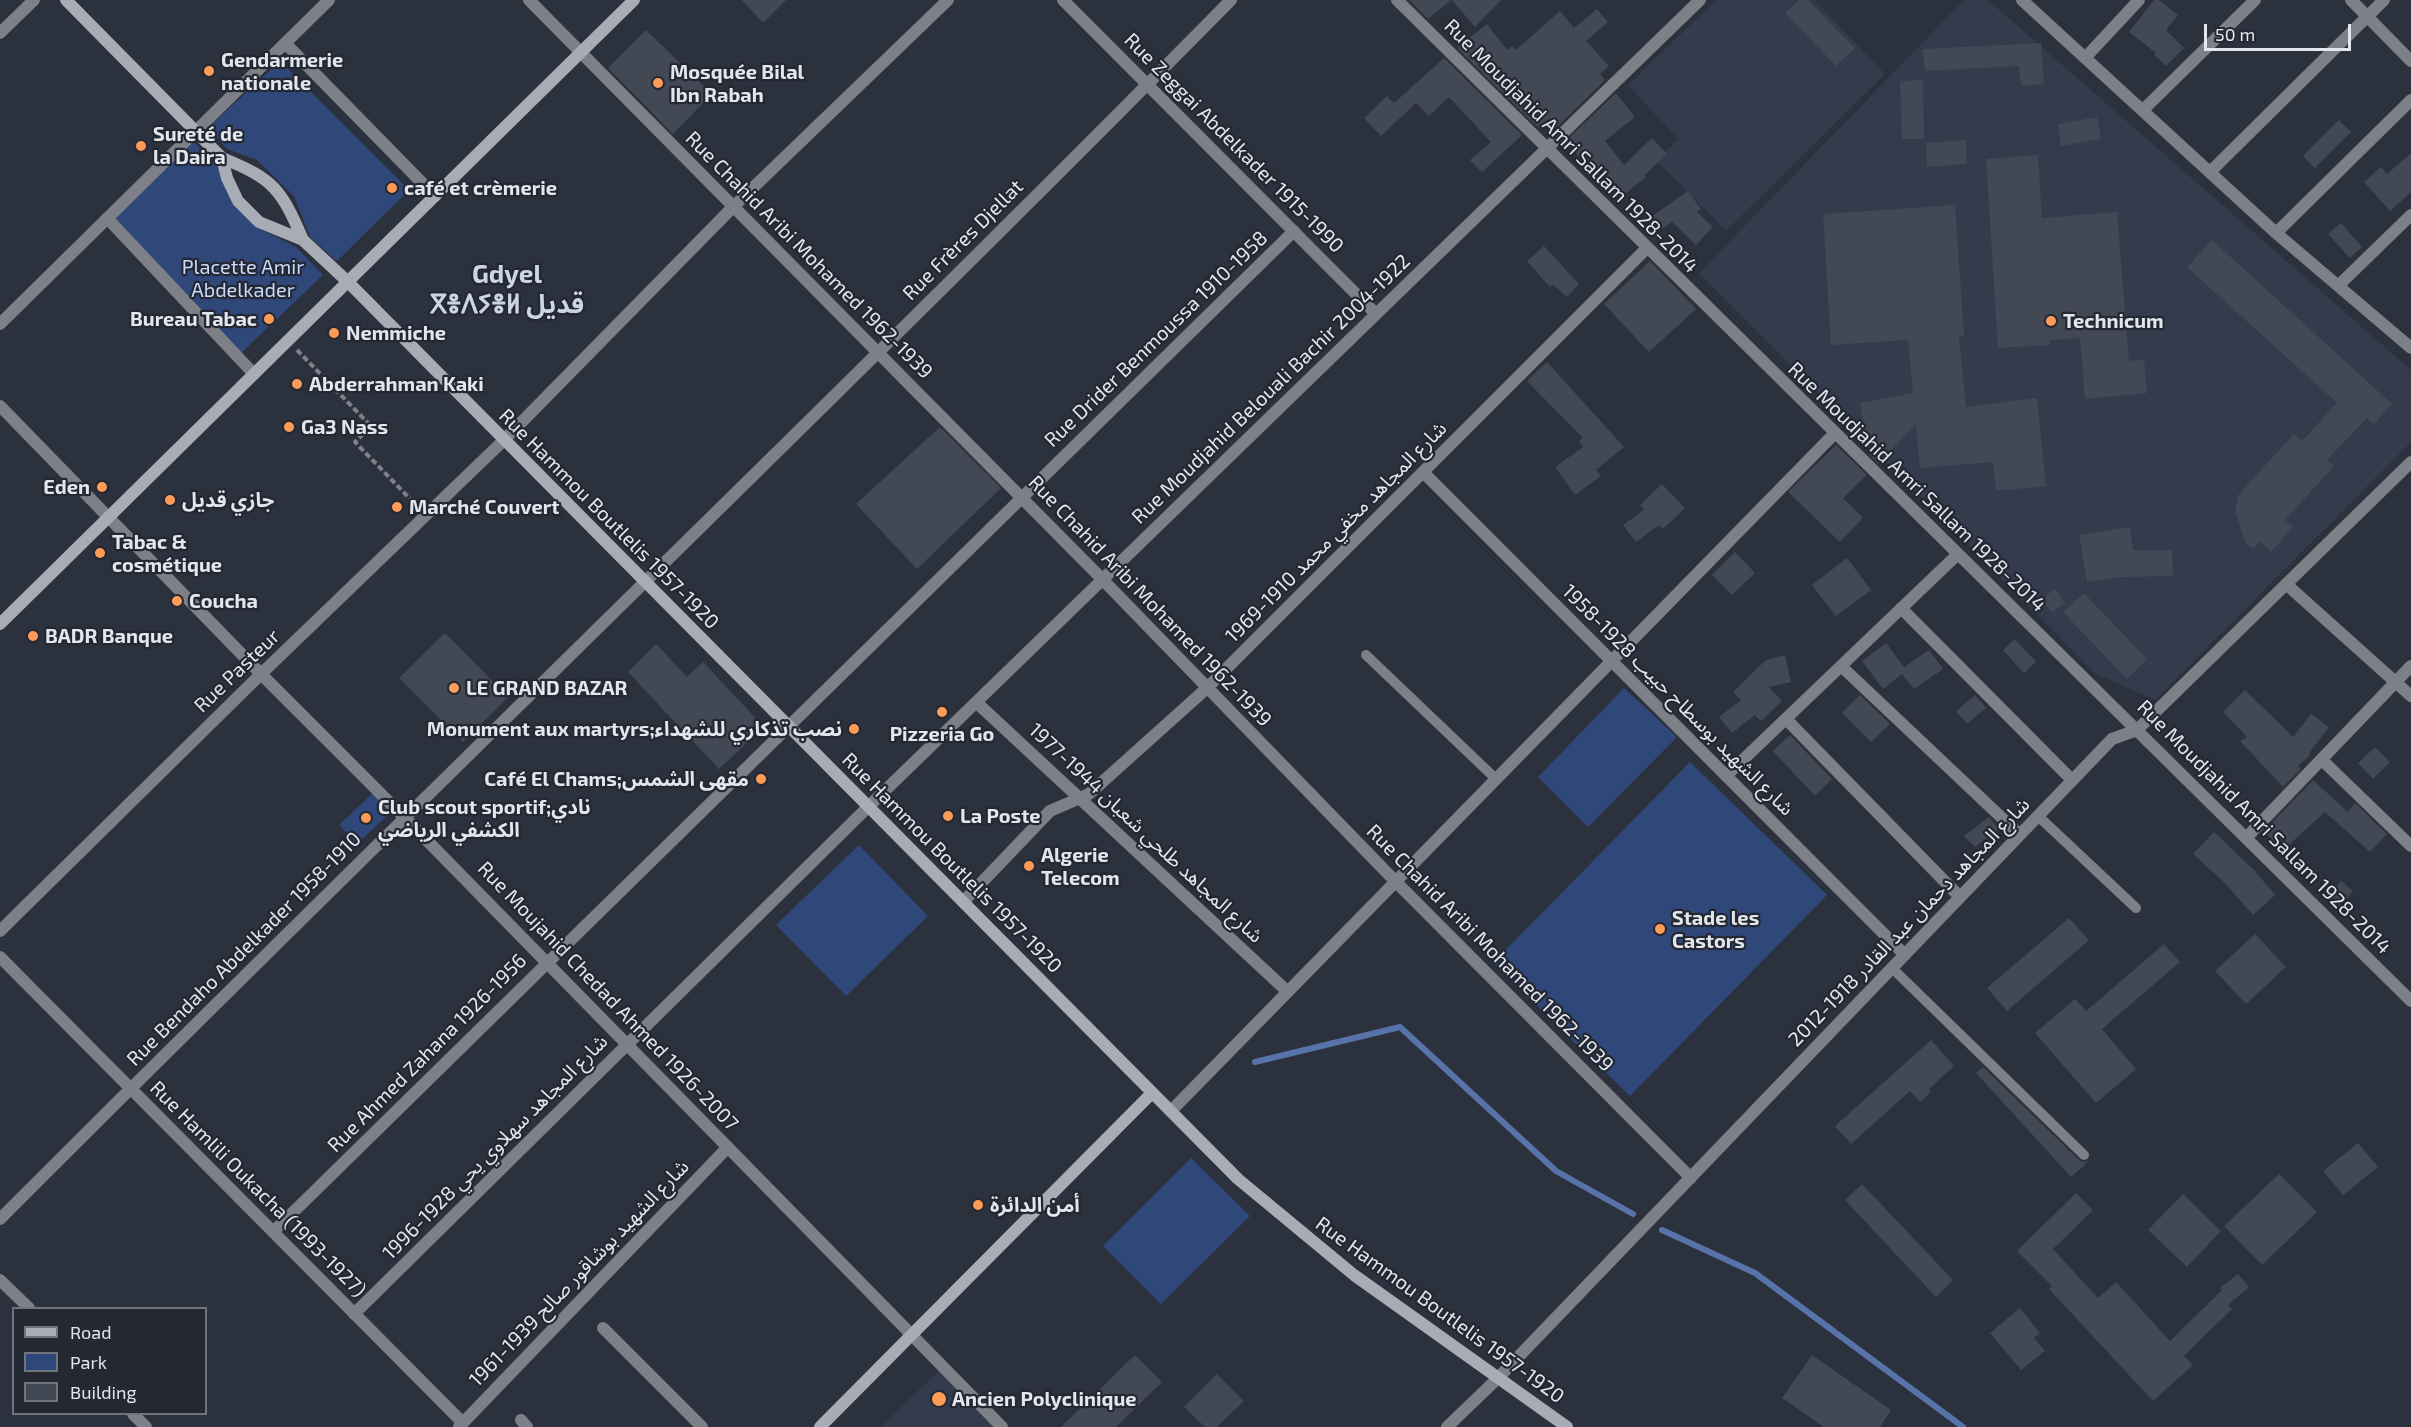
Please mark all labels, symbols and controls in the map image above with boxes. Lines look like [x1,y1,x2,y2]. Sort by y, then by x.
scale bar [2207,12,2354,50]
street label: Rue Moudjahid Amri Sallam 1928-2014 [1439,14,1703,278]
text: 50 m [2215,23,2255,45]
street label: Rue Zeggai Abdelkader 1915-1990 [1119,28,1349,258]
place label: Gendarmerie nationale [221,48,343,95]
place label: Mosquée Bilal Ibn Rabah [670,60,804,107]
marker: Gendarmerie nationale [202,64,216,78]
marker: Mosquée Bilal Ibn Rabah [651,76,665,90]
place label: Sureté de la Daira [153,122,243,169]
street label: Rue Chahid Aribi Mohamed 1962-1939 [680,126,938,384]
marker: Sureté de la Daira [134,139,148,153]
street label: Rue Frères Djellat [898,175,1028,305]
place label: café et crèmerie [404,176,557,200]
marker: café et crèmerie [385,181,399,195]
street label: Rue Drider Benmoussa 1910-1958 [1040,226,1272,452]
street label: Rue Moudjahid Belouali Bachir 2004-1922 [1127,249,1415,529]
park label: Placette Amir Abdelkader [182,255,304,302]
district label: Gdyel ⴳⴻⴷⵢⴻⵍ قديل [430,258,584,320]
place label: Bureau Tabac [130,307,257,331]
place label: Technicum [2063,309,2164,333]
marker: Bureau Tabac [262,312,276,326]
marker: Technicum [2044,314,2058,328]
place label: Nemmiche [346,321,446,345]
marker: Nemmiche [327,326,341,340]
street label: Rue Moudjahid Amri Sallam 1928-2014 [1783,357,2051,617]
place label: Abderrahman Kaki [309,372,484,396]
marker: Abderrahman Kaki [290,377,304,391]
street label: Rue Hammou Boutlelis 1957-1920 [494,404,724,634]
place label: Ga3 Nass [301,415,388,439]
street label: شارع المجاهد مخفي محمد 1910-1969 [1220,416,1452,648]
marker: Ga3 Nass [282,420,296,434]
street label: Rue Chahid Aribi Mohamed 1962-1939 [1023,470,1277,732]
place label: Eden [43,475,90,499]
marker: Eden [95,480,109,494]
place label: جازي قديل [182,488,274,512]
marker: جازي قديل [163,493,177,507]
place label: Marché Couvert [409,495,559,519]
marker: Marché Couvert [390,500,404,514]
place label: Tabac & cosmétique [112,530,222,577]
marker: Tabac & cosmétique [93,546,107,560]
street label: شارع الشهيد بوسطاح حبيب 1928-1958 [1557,579,1799,821]
place label: Coucha [189,589,258,613]
marker: Coucha [170,594,184,608]
place label: BADR Banque [45,624,173,648]
street label: Rue Pasteur [189,624,285,718]
marker: BADR Banque [26,629,40,643]
place label: LE GRAND BAZAR [466,676,628,700]
marker: LE GRAND BAZAR [447,681,461,695]
street label: Rue Moudjahid Amri Sallam 1928-2014 [2132,695,2396,959]
marker: Pizzeria Go [935,705,949,719]
place label: Monument aux martyrs;نصب تذكاري للشهداء [427,717,842,741]
street label: شارع المجاهد طلحي شعبان 1944-1977 [1024,718,1268,948]
marker: Monument aux martyrs;نصب تذكاري للشهداء [847,722,861,736]
place label: Pizzeria Go [890,722,994,746]
street label: Rue Hammou Boutlelis 1957-1920 [837,748,1067,978]
place label: Café El Chams;مقهى الشمس [484,767,749,791]
marker: Café El Chams;مقهى الشمس [754,772,768,786]
street label: شارع المجاهد دحمان عبد القادر 1918-2012 [1783,792,2035,1052]
place label: Club scout sportif;نادي الكشفي الرياضي [378,795,591,842]
place label: La Poste [960,804,1041,828]
marker: La Poste [941,809,955,823]
marker: Club scout sportif;نادي الكشفي الرياضي [359,811,373,825]
street label: Rue Chahid Aribi Mohamed 1962-1939 [1361,819,1619,1077]
street label: Rue Bendaho Abdelkader 1958-1910 [122,827,366,1071]
place label: Algerie Telecom [1041,843,1120,890]
street label: Rue Moujahid Chedad Ahmed 1926-2007 [473,856,743,1136]
marker: Algerie Telecom [1022,859,1036,873]
place label: Stade les Castors [1672,906,1759,953]
marker: Stade les Castors [1653,922,1667,936]
street label: Rue Ahmed Zahana 1926-1956 [323,949,531,1157]
street label: شارع المجاهد سهلاوي يحي 1928-1996 [377,1029,613,1265]
street label: Rue Hamlili Oukacha (1993-1927) [145,1076,371,1302]
street label: شارع الشهيد بوشاقور صالح 1939-1961 [464,1155,694,1391]
place label: أمن الدائرة [990,1193,1080,1217]
marker: أمن الدائرة [971,1198,985,1212]
street label: Rue Hammou Boutlelis 1957-1920 [1311,1212,1569,1408]
legend [12,1307,207,1415]
text: Road [70,1321,111,1343]
text: Park [70,1351,107,1373]
text: Building [70,1381,137,1403]
place label: Ancien Polyclinique [952,1387,1137,1411]
marker: Ancien Polyclinique [930,1390,948,1408]

